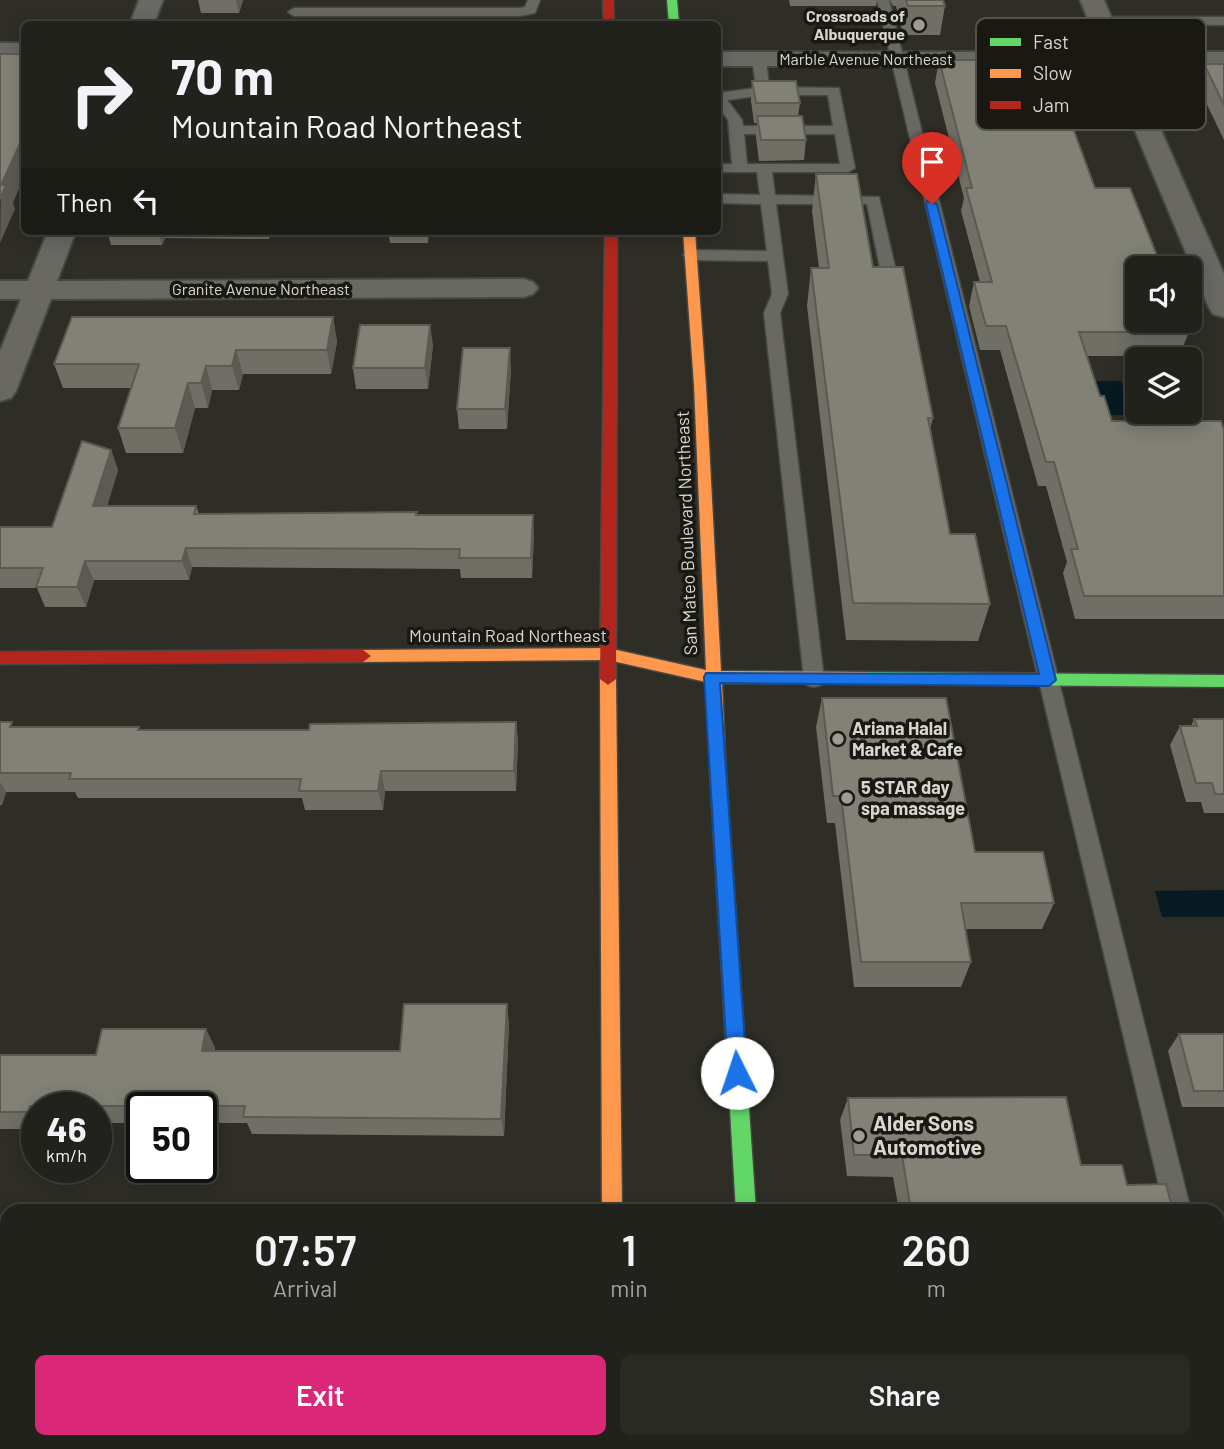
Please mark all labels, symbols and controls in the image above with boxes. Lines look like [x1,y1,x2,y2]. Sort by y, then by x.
place label: Crossroads of Albuquerque [806,6,905,43]
marker: Crossroads of Albuquerque [911,17,927,33]
legend [976,18,1206,130]
text: Fast [1033,30,1069,53]
text: 70 m [171,46,274,105]
icon: right [56,49,147,140]
street label: Marble Avenue Northeast [779,49,953,68]
text: Slow [1033,61,1072,84]
text: Jam [1033,93,1069,116]
text: Mountain Road Northeast [171,106,523,144]
pin [902,132,962,204]
icon: arrive [913,143,951,181]
icon: left [127,182,165,220]
text: Then [56,186,113,217]
map controls [1125,256,1202,424]
button: sound [1125,256,1202,333]
street label: Granite Avenue Northeast [172,279,350,298]
button: layers [1125,347,1202,424]
street label: San Mateo Boulevard Northeast [671,410,701,656]
street label: Mountain Road Northeast [409,624,607,646]
place label: Ariana Halal Market & Cafe [852,717,963,760]
marker: Ariana Halal Market & Cafe [830,731,846,747]
place label: 5 STAR day spa massage [861,776,965,819]
marker: 5 STAR day spa massage [839,790,855,806]
position arrow [700,1036,774,1110]
speed limit sign: 50 [126,1092,217,1183]
text: 46 [47,1107,86,1149]
place label: Alder Sons Automotive [873,1110,982,1159]
marker: Alder Sons Automotive [851,1128,867,1144]
text: km/h [46,1144,87,1166]
text: 07:57 [254,1224,356,1274]
text: 1 [621,1224,636,1274]
text: 260 [902,1224,971,1274]
text: Arrival [273,1274,337,1302]
text: min [610,1274,648,1302]
text: m [927,1274,946,1302]
button: Exit [35,1355,606,1435]
button: Share [620,1355,1190,1435]

